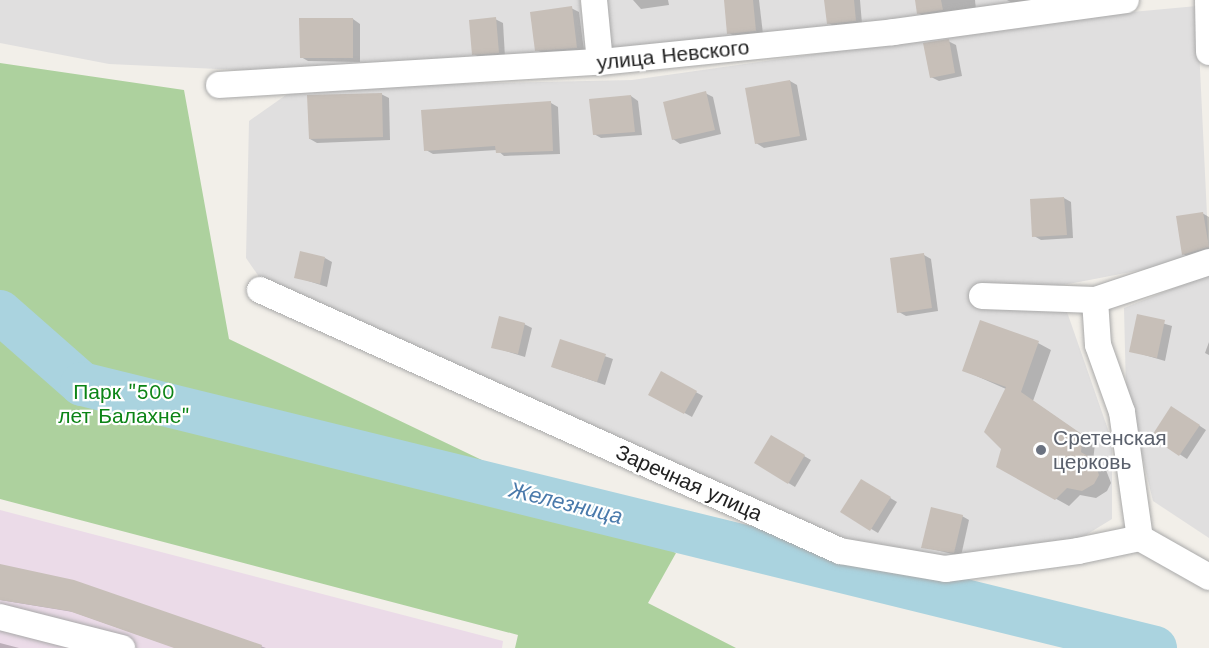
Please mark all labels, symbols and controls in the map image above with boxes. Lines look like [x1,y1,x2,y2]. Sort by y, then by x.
street label: улица Невского [596,34,750,76]
park label: Парк "500 лет Балахне" [58,379,190,429]
place label: Сретенская церковь [1053,425,1167,475]
street label: Заречная улица [612,439,766,527]
marker: Сретенская церковь [1034,443,1048,457]
water label: Железница [507,476,625,530]

